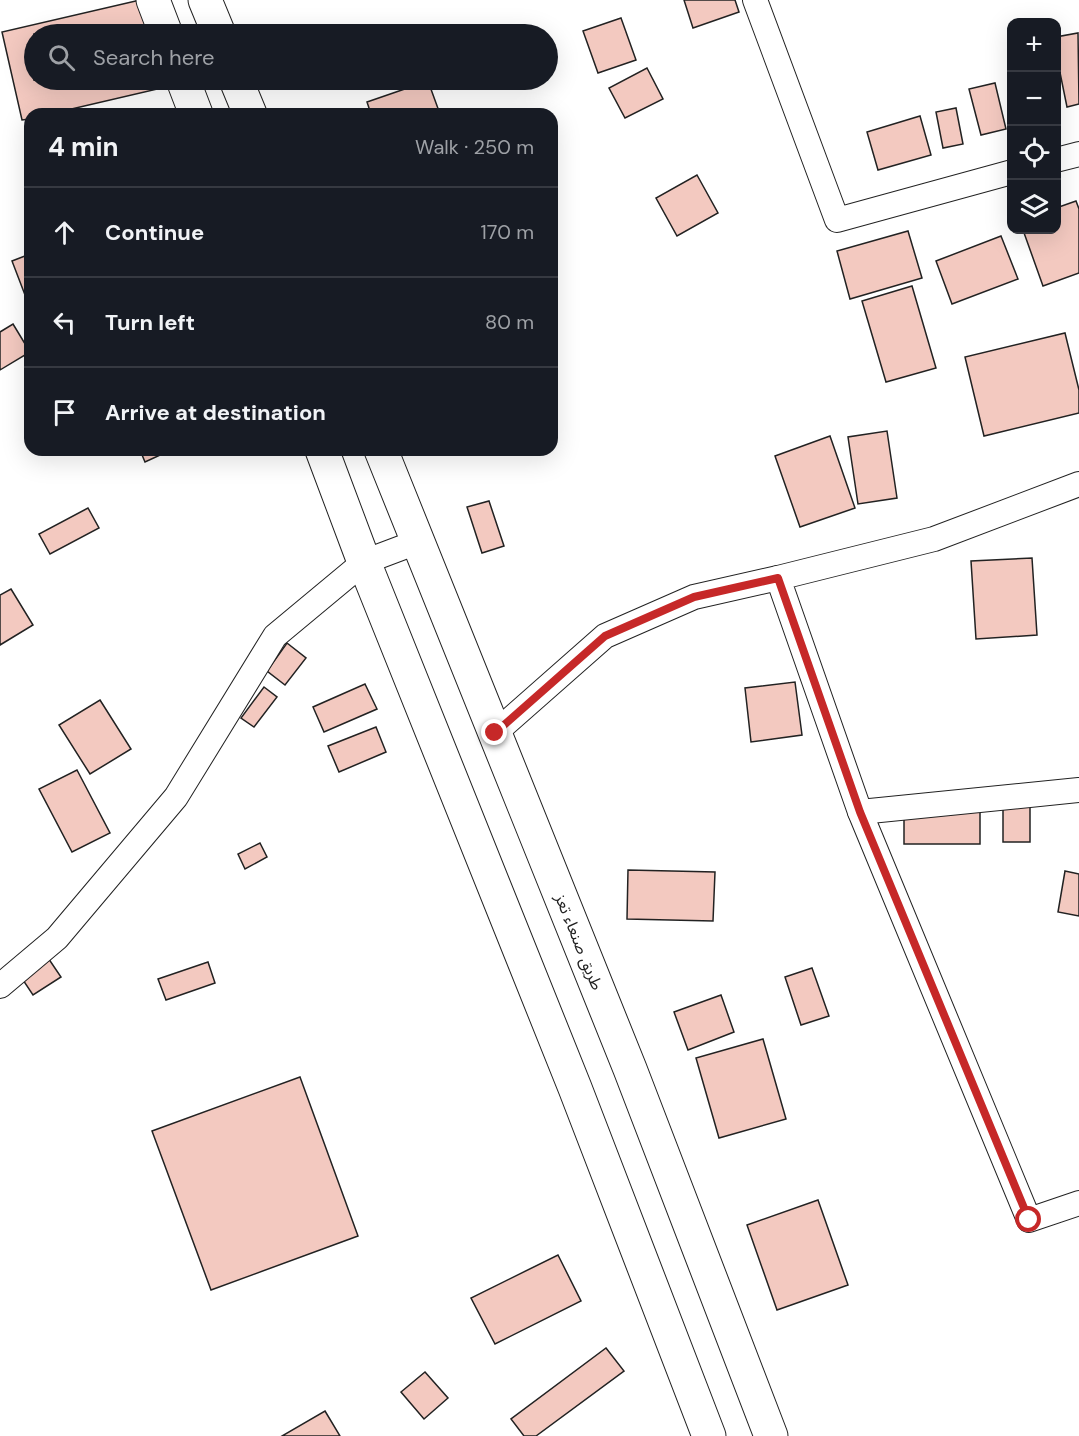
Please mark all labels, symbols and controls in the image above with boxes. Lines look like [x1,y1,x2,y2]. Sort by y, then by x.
map controls [1007,18,1061,234]
button: + [1007,18,1061,72]
search box [24,24,558,90]
icon: search [45,41,78,74]
text: Search here [93,43,214,72]
button: − [1007,72,1061,126]
button: locate [1007,126,1061,180]
text: 4 min [48,130,119,164]
text: Walk · 250 m [415,134,534,160]
button: layers [1007,180,1061,234]
icon: ahead [48,216,81,249]
text: Continue [105,218,204,247]
text: 170 m [481,219,534,245]
icon: left [48,306,81,339]
text: Turn left [105,308,195,337]
text: 80 m [485,309,534,335]
icon: arrive [48,396,81,429]
text: Arrive at destination [105,398,326,427]
route end [481,719,507,745]
street label: طريق صنعاء تعز [550,890,608,993]
route start [1015,1206,1041,1232]

